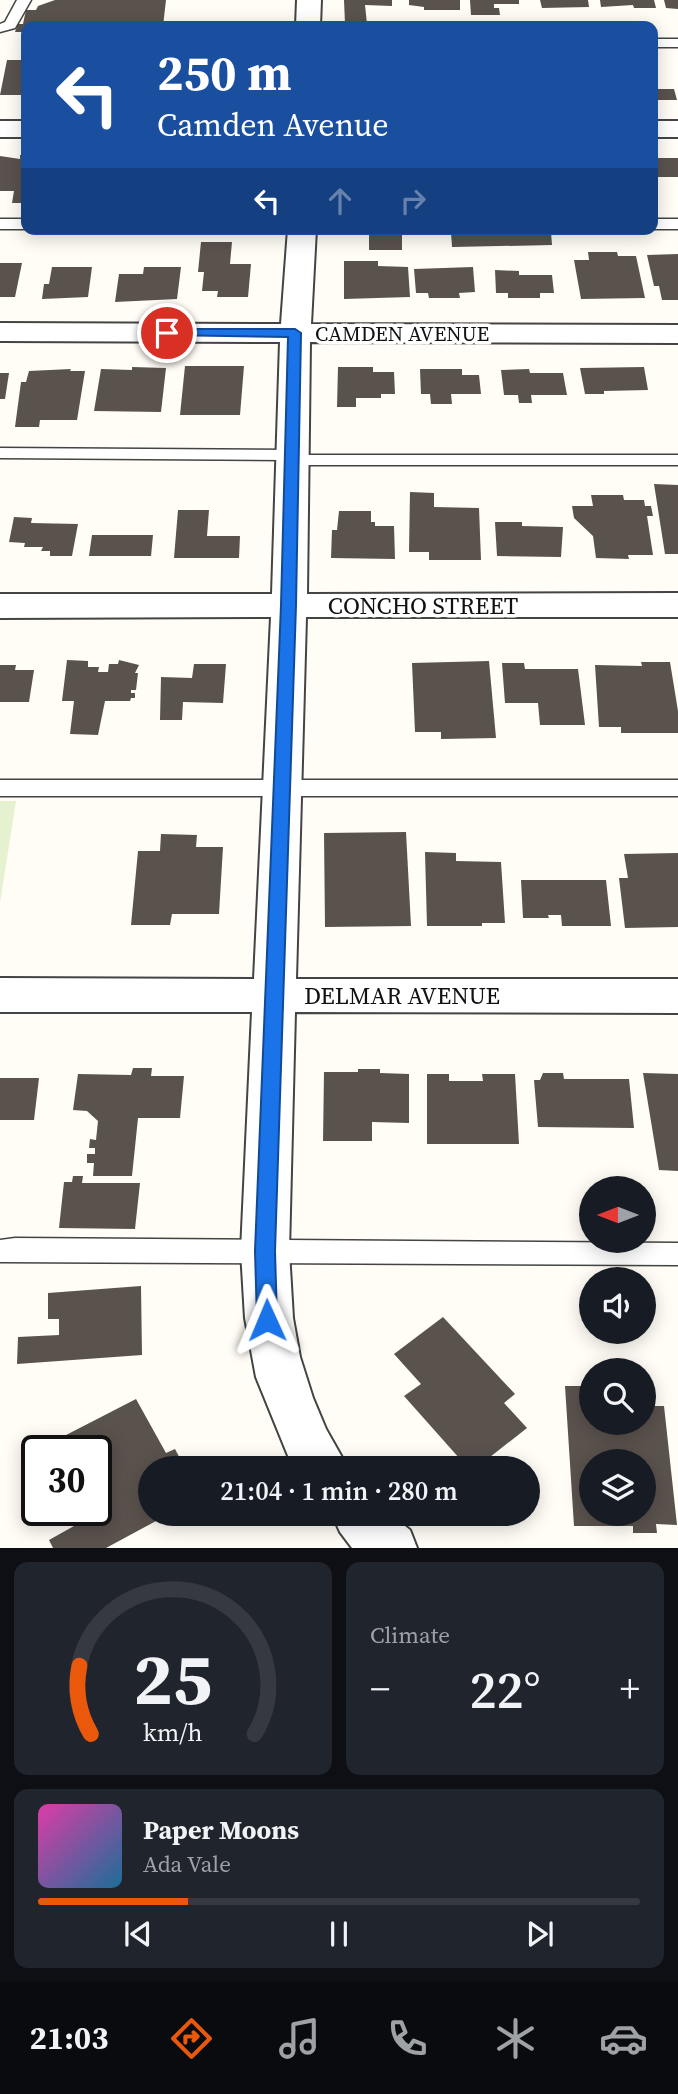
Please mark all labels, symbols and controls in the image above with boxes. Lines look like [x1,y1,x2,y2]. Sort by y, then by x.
text: 250 m [157,39,292,106]
icon: left [42,49,133,140]
text: Camden Avenue [157,103,389,147]
icon: left [248,182,286,220]
icon: ahead [321,182,359,220]
icon: right [394,182,432,220]
pin [137,303,197,363]
icon: arrive [148,314,186,352]
street label: CAMDEN AVENUE [315,319,489,348]
street label: CONCHO STREET [328,589,519,622]
street label: DELMAR AVENUE [304,979,500,1012]
north arrow [579,1176,656,1253]
map controls [579,1176,656,1526]
button: sound [579,1267,656,1344]
position arrow [230,1283,304,1357]
button: search [579,1358,656,1435]
speed limit sign: 30 [21,1435,112,1526]
button: layers [579,1449,656,1526]
text: 21:04 · 1 min · 280 m [220,1473,458,1509]
text: Climate [370,1619,450,1651]
text: 25 [134,1630,212,1729]
text: 22° [469,1654,541,1725]
text: − [370,1663,390,1715]
text: + [620,1663,640,1715]
text: km/h [143,1715,203,1749]
text: Paper Moons [143,1812,299,1848]
text: Ada Vale [143,1848,231,1880]
icon: previous [119,1915,157,1953]
icon: pause [320,1915,358,1953]
icon: next [521,1915,559,1953]
icon: directions [167,2014,216,2063]
icon: music [275,2014,324,2063]
icon: phone [383,2014,432,2063]
icon: climate [491,2014,540,2063]
icon: car [599,2014,648,2063]
text: 21:03 [30,2016,108,2060]

